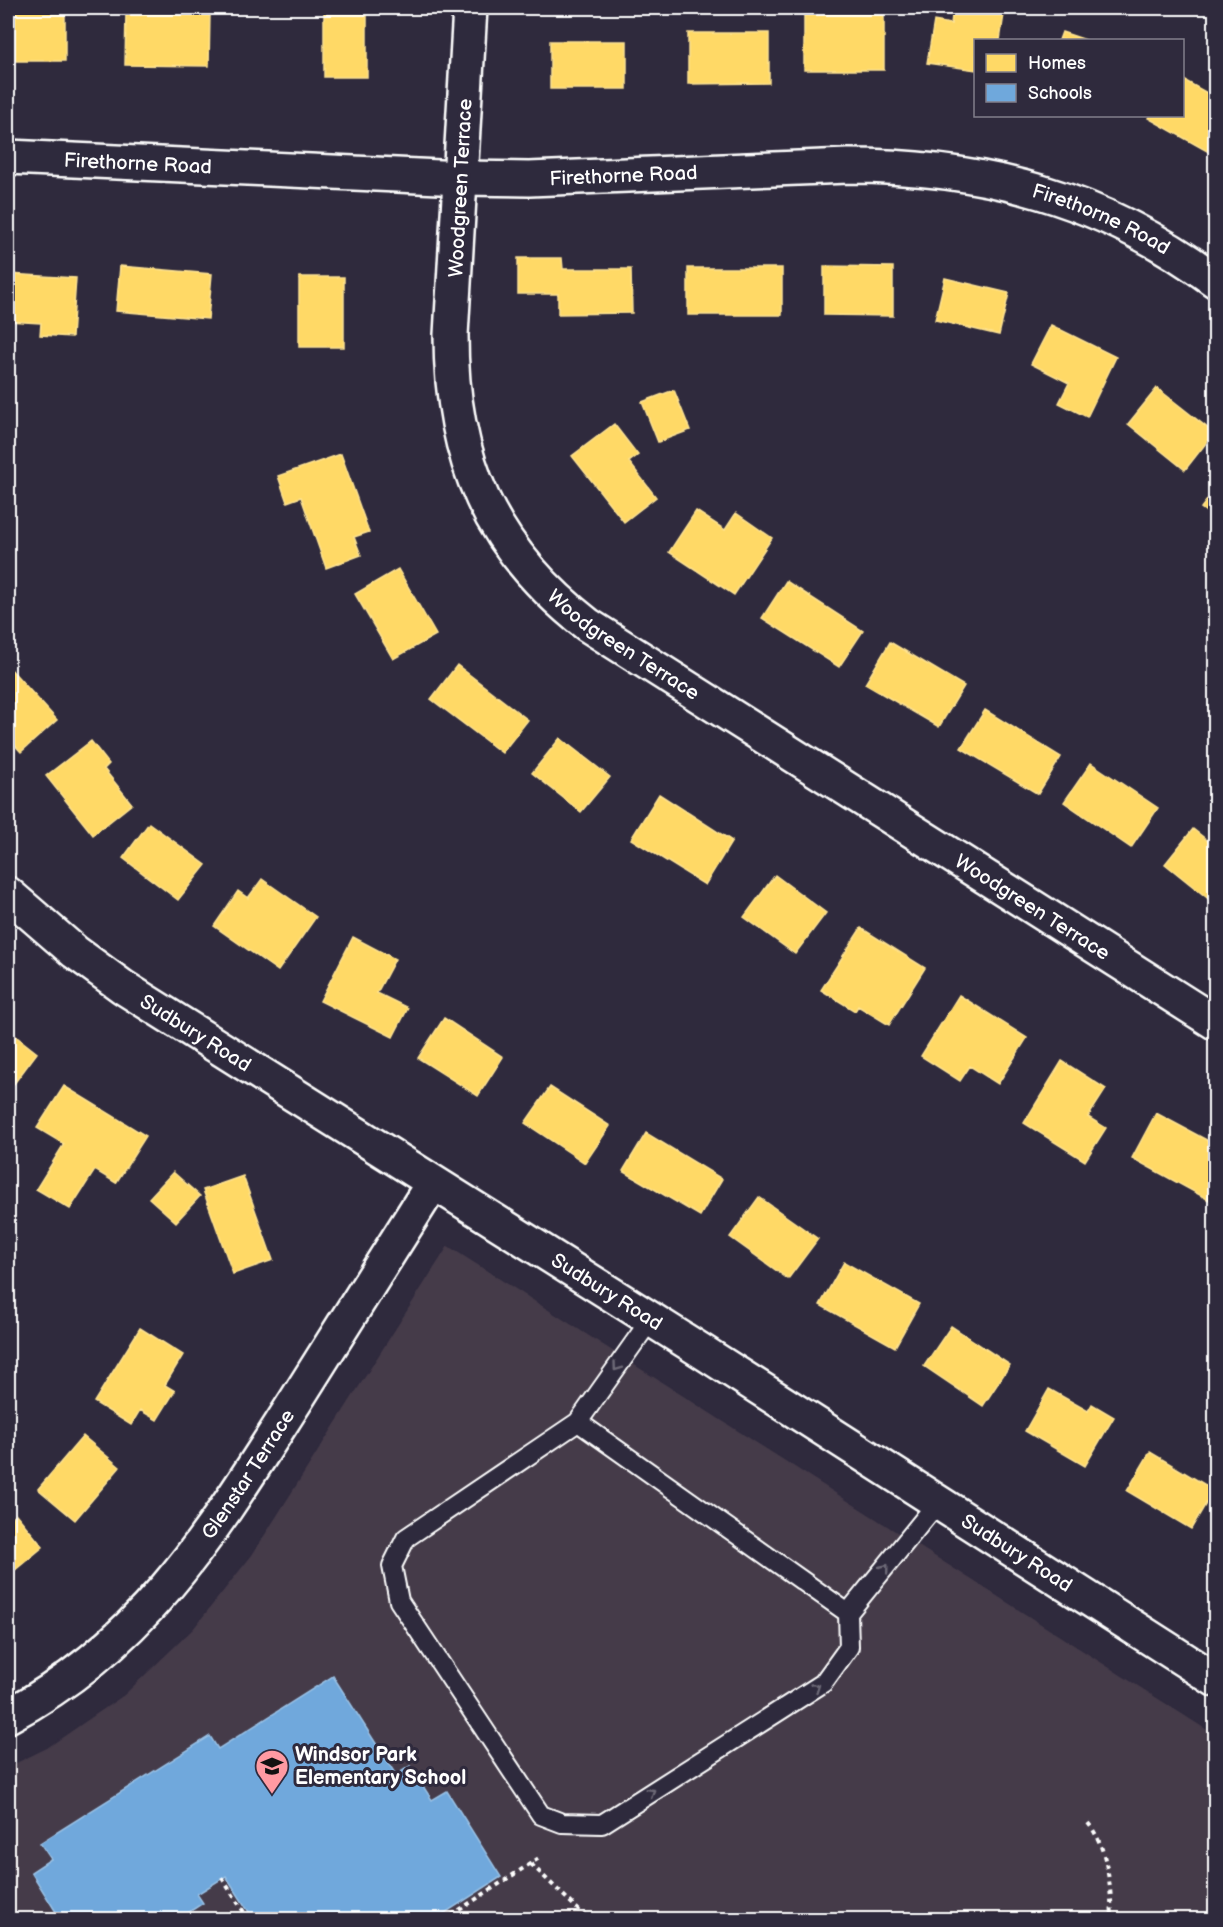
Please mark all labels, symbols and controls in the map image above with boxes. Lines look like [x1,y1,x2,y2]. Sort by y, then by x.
legend [974,39,1184,117]
text: Homes [1028,53,1086,74]
text: Schools [1028,83,1092,104]
street label: Woodgreen Terrace [444,98,478,278]
street label: Firethorne Road [63,149,212,179]
street label: Firethorne Road [549,161,698,191]
street label: Firethorne Road [1029,179,1174,260]
street label: Woodgreen Terrace [542,585,704,706]
street label: Woodgreen Terrace [950,850,1114,966]
street label: Sudbury Road [135,990,255,1078]
street label: Sudbury Road [547,1249,667,1336]
one-way arrow [614,1360,625,1371]
street label: Glenstar Terrace [197,1405,300,1544]
street label: Sudbury Road [957,1509,1076,1598]
one-way arrow [877,1564,888,1575]
one-way arrow [809,1684,820,1695]
place label: Windsor Park Elementary School [295,1743,466,1790]
school or university icon: Windsor Park Elementary School [254,1748,290,1795]
one-way arrow [645,1788,655,1800]

